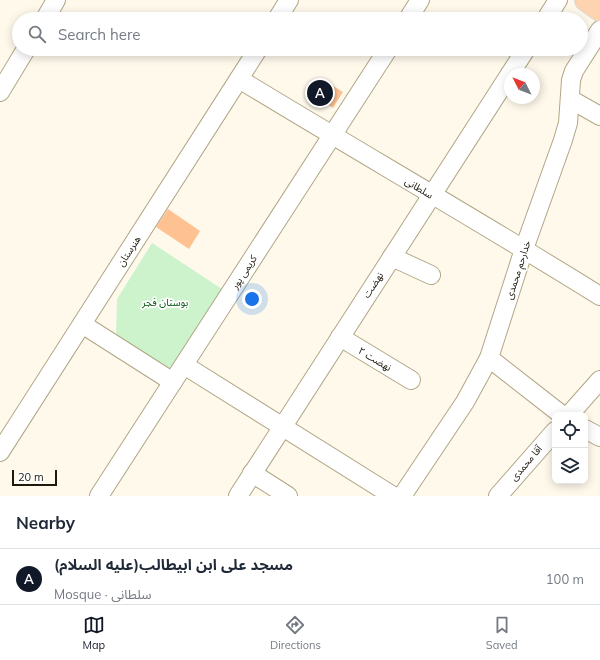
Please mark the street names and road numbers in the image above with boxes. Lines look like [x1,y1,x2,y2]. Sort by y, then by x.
street label: سلطانی [402,174,436,202]
street label: هنرستان [114,233,144,269]
street label: خدارحم محمدی [502,239,535,301]
street label: کریمی پور [228,252,260,292]
street label: نهضت [360,269,386,300]
street label: نهضت ۲ [356,344,394,374]
street label: آقا محمدی [507,442,546,483]

